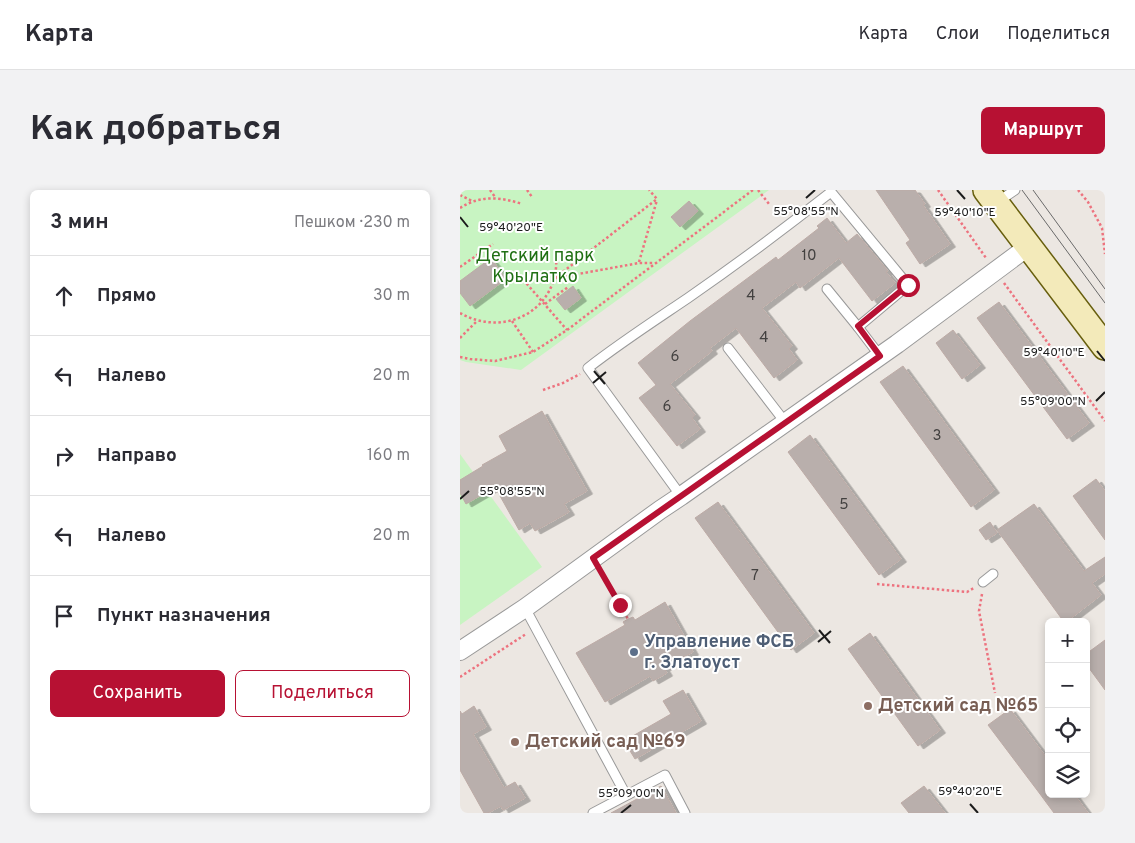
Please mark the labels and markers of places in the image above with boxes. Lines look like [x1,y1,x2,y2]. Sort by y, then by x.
place label: Управление ФСБ г. Златоуст [644,631,794,675]
marker: Управление ФСБ г. Златоуст [628,646,640,658]
place label: Детский сад №65 [878,695,1038,718]
marker: Детский сад №65 [862,700,874,712]
place label: Детский сад №69 [525,731,685,754]
marker: Детский сад №69 [509,736,521,748]

